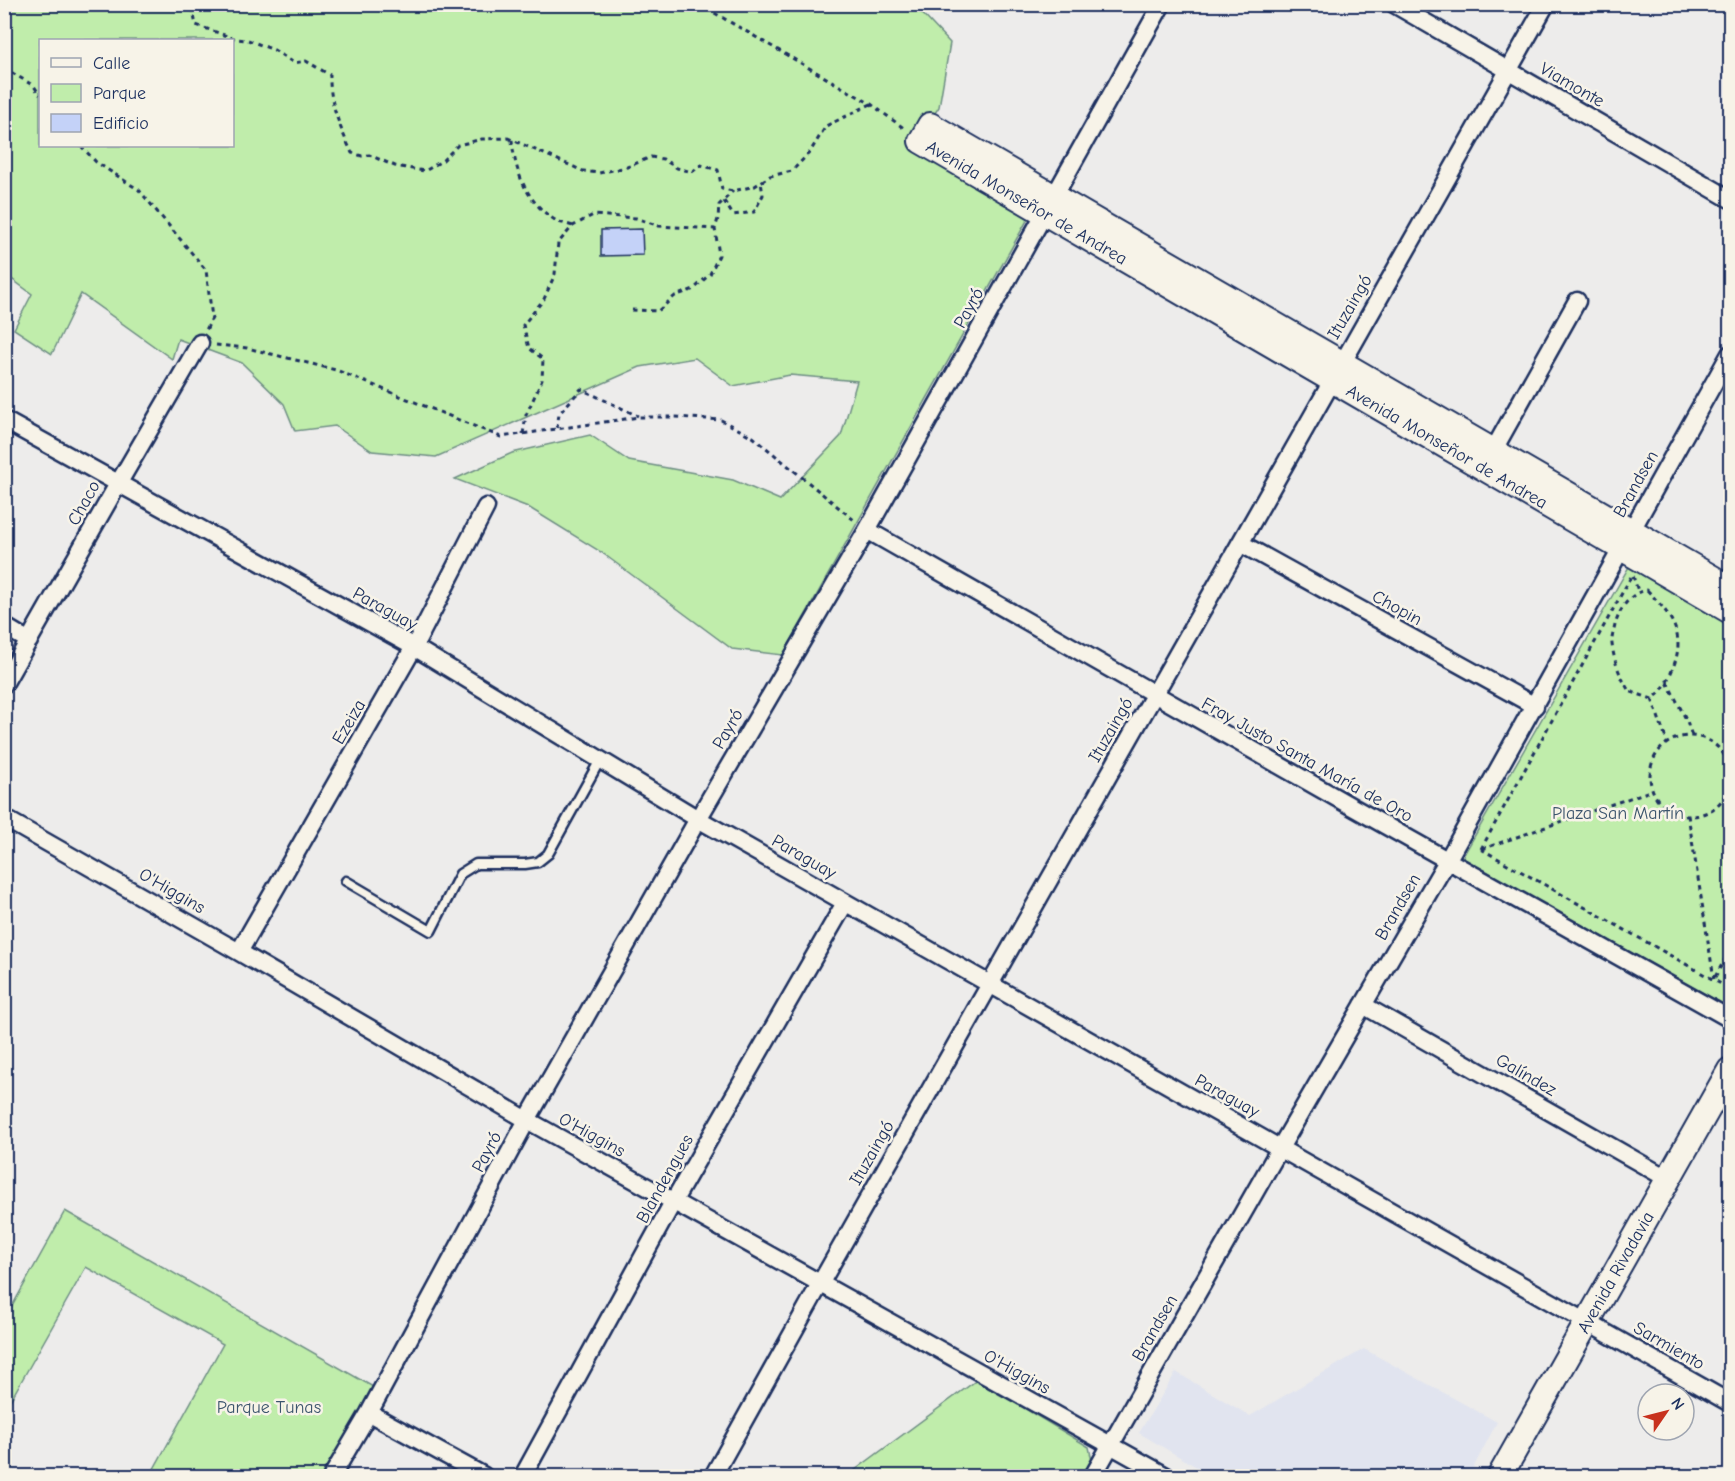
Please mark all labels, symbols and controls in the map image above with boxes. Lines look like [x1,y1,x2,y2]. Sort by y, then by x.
legend [39,39,234,147]
text: Calle [93,53,130,74]
street label: Viamonte [1536,58,1608,112]
text: Parque [93,83,146,104]
text: Edificio [93,113,149,134]
street label: Avenida Monseñor de Andrea [922,136,1131,269]
street label: Ituzaingó [1323,271,1377,343]
street label: Payró [949,284,989,332]
street label: Avenida Monseñor de Andrea [1343,380,1551,513]
street label: Brandsen [1609,447,1663,521]
street label: Chaco [63,477,105,529]
street label: Paraguay [349,583,422,636]
street label: Chopin [1368,586,1426,630]
street label: Fray Justo Santa María de Oro [1198,693,1416,827]
street label: Ituzaingó [1084,694,1138,766]
street label: Ezeiza [328,696,370,748]
street label: Payró [708,705,748,753]
park label: Plaza San Martín [1552,803,1684,824]
street label: Paraguay [768,830,841,884]
street label: O'Higgins [135,864,209,918]
street label: Brandsen [1371,870,1425,944]
street label: Galíndez [1492,1049,1560,1101]
street label: Paraguay [1191,1070,1264,1123]
street label: O'Higgins [555,1108,629,1162]
street label: Ituzaingó [845,1117,899,1189]
street label: Payró [468,1128,506,1176]
street label: Blandengues [632,1131,698,1227]
street label: Avenida Rivadavia [1573,1208,1658,1337]
street label: Brandsen [1128,1291,1182,1365]
street label: Sarmiento [1630,1317,1708,1375]
street label: O'Higgins [980,1345,1054,1399]
north arrow [1636,1382,1696,1442]
text: N [1667,1395,1688,1413]
park label: Parque Tunas [217,1397,321,1418]

